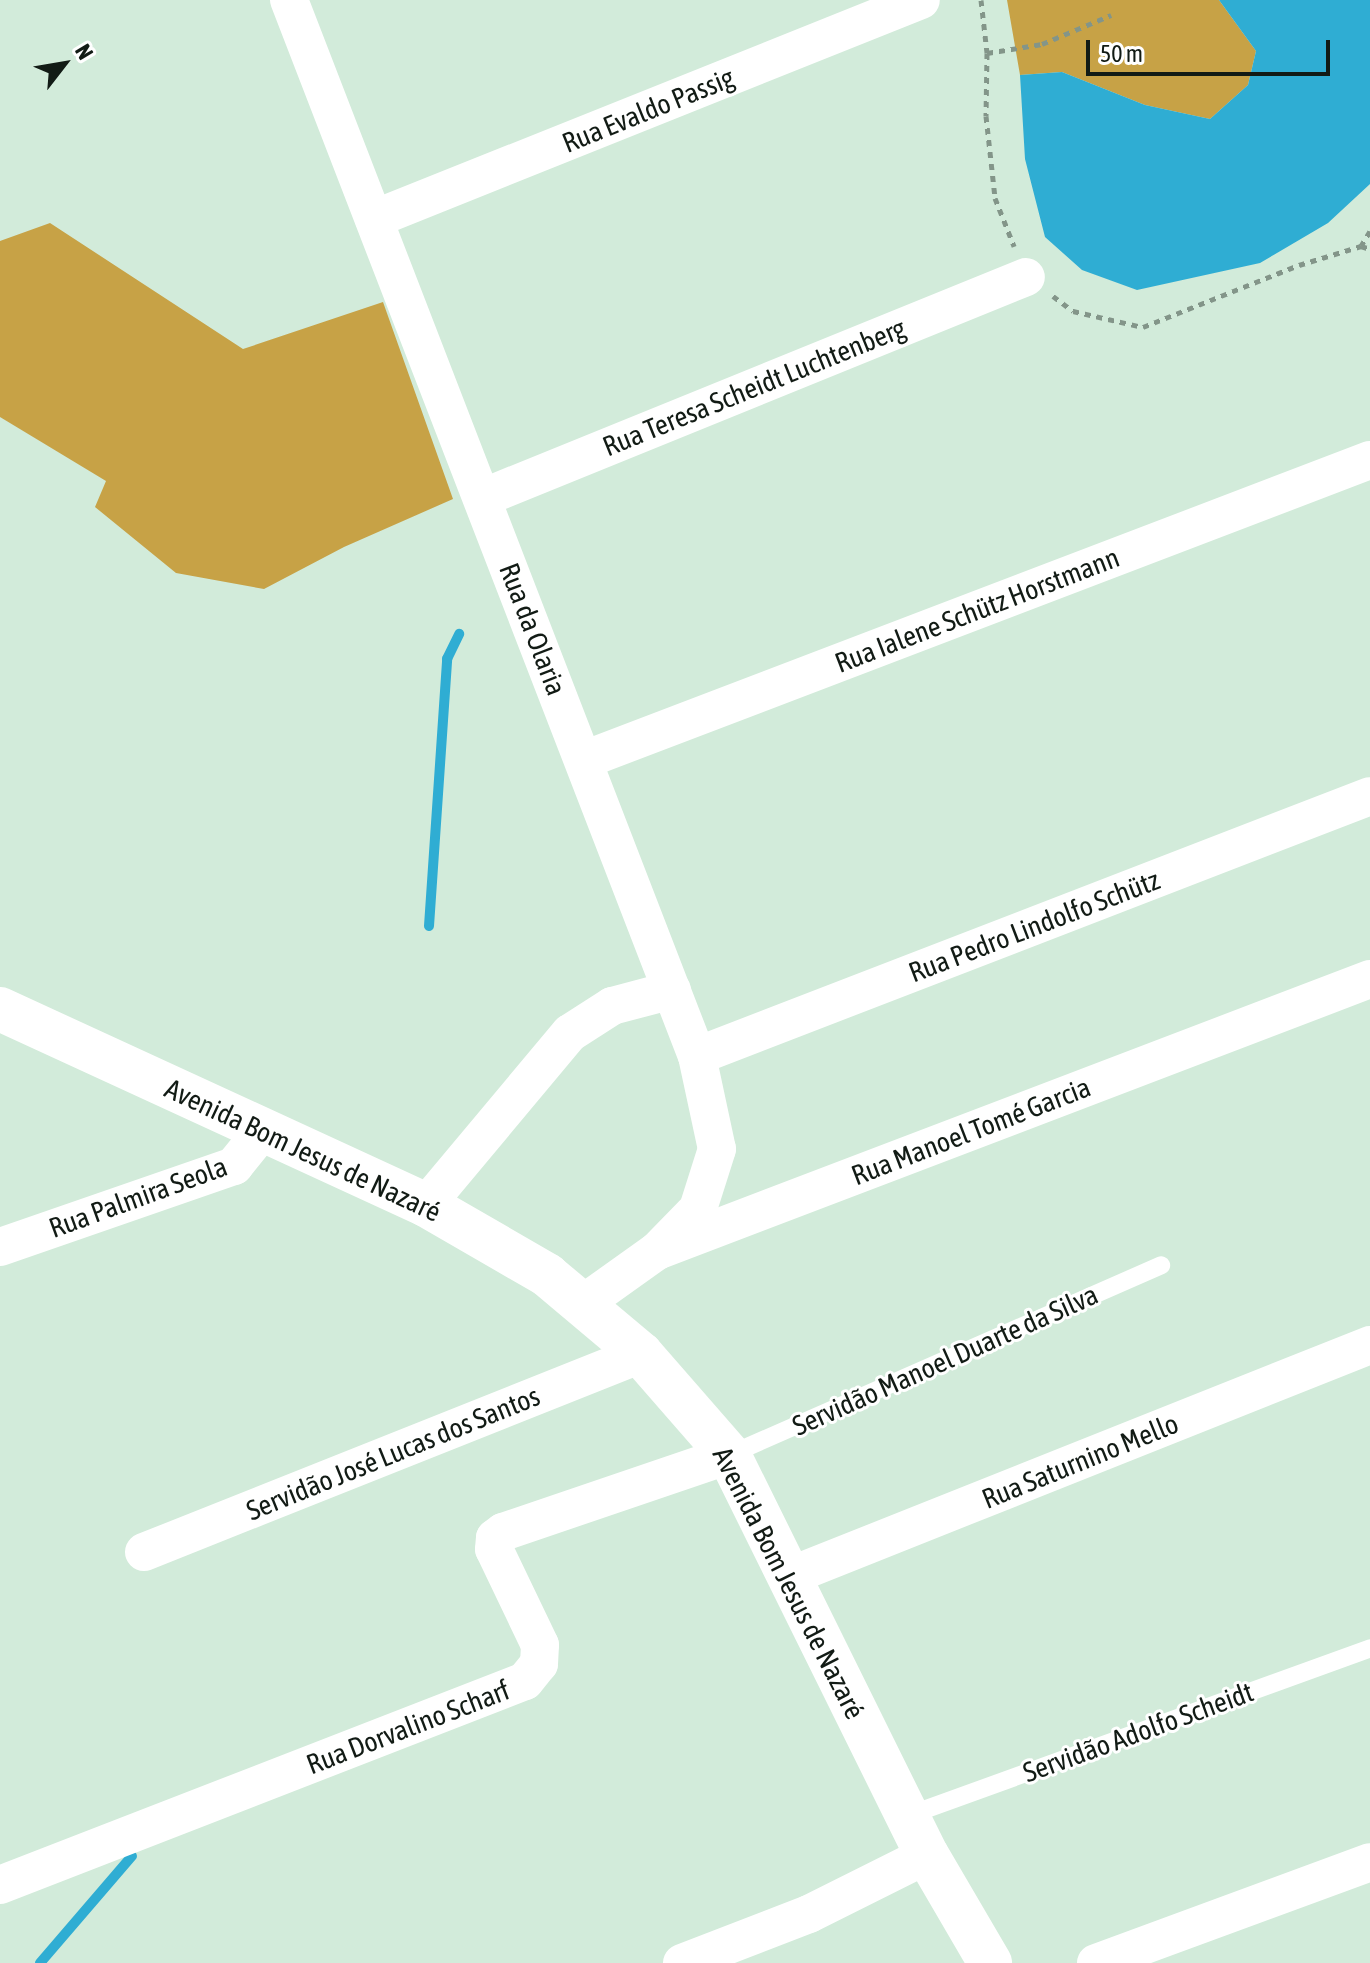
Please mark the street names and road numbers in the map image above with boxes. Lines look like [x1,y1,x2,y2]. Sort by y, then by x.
street label: Rua Evaldo Passig [557,60,739,160]
street label: Rua Teresa Scheidt Luchtenberg [598,311,910,463]
street label: Rua Ialene Schütz Horstmann [830,540,1124,680]
street label: Rua da Olaria [492,558,574,700]
street label: Rua Pedro Lindolfo Schütz [904,863,1164,989]
street label: Rua Manoel Tomé Garcia [847,1070,1095,1192]
street label: Avenida Bom Jesus de Nazaré [160,1071,446,1229]
street label: Rua Palmira Seola [44,1149,232,1245]
street label: Servidão Manoel Duarte da Silva [787,1277,1103,1443]
street label: Servidão José Lucas dos Santos [241,1379,545,1527]
street label: Rua Saturnino Mello [977,1406,1183,1516]
street label: Avenida Bom Jesus de Nazaré [706,1442,872,1724]
street label: Rua Dorvalino Scharf [302,1673,514,1781]
street label: Servidão Adolfo Scheidt [1018,1675,1258,1789]

